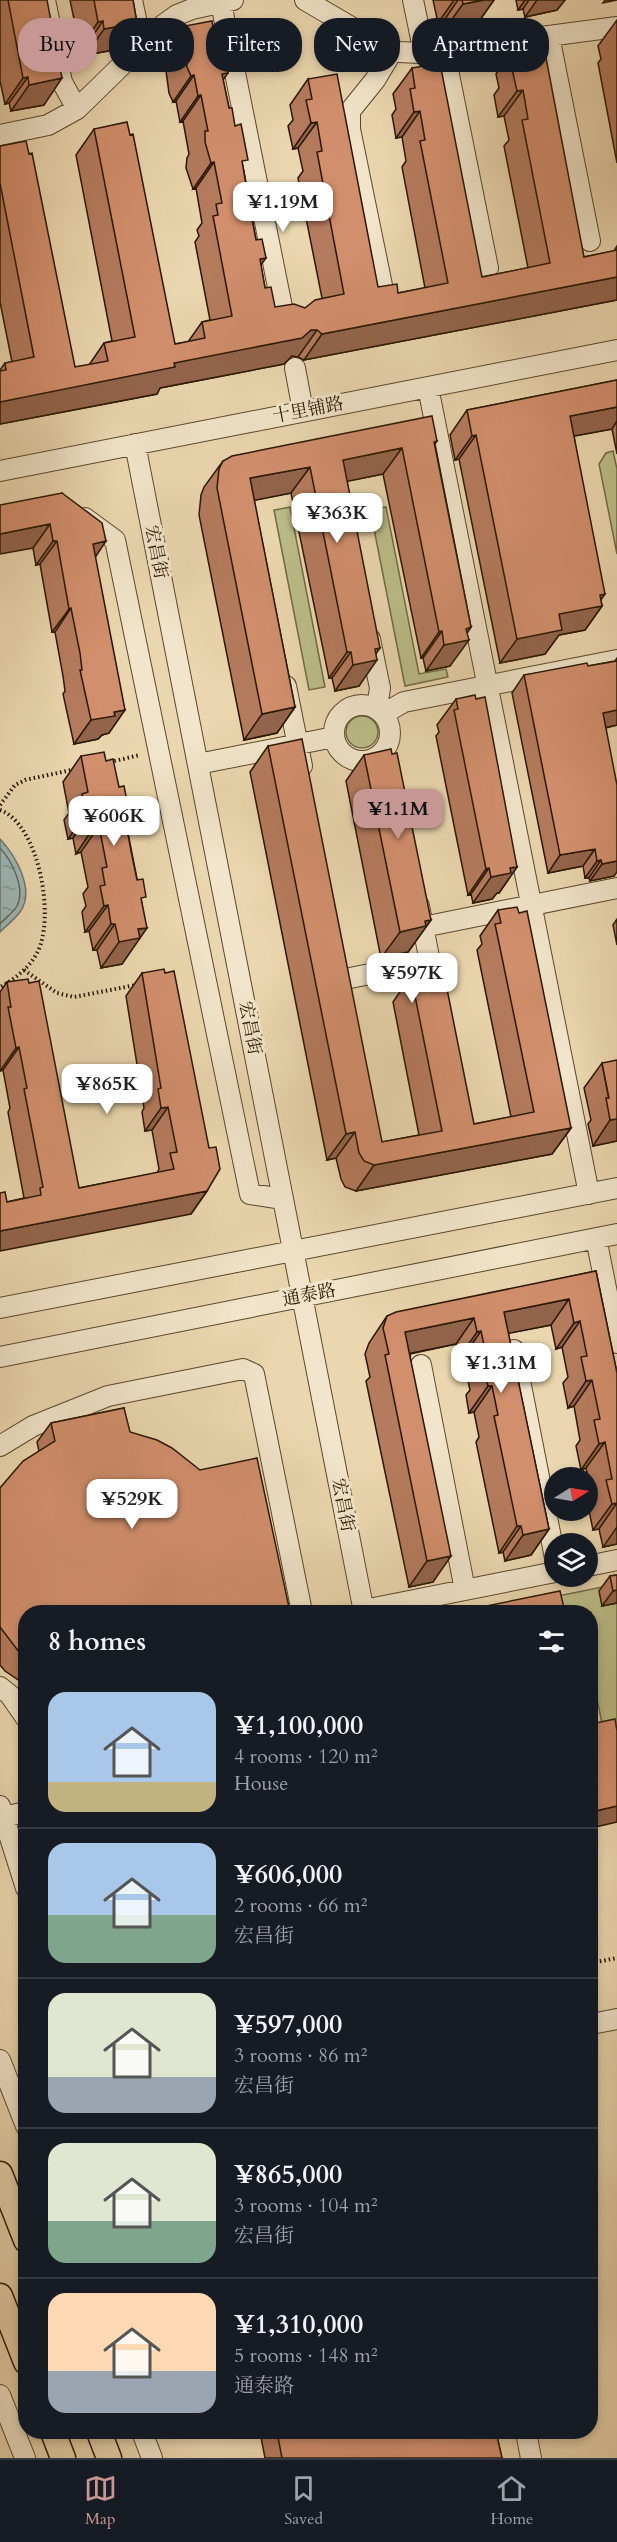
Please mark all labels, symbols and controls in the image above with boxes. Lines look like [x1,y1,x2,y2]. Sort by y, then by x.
chip: Buy [18,18,97,72]
chip: Rent [109,18,194,72]
chip: Filters [206,18,302,72]
chip: New [314,18,400,72]
chip: Apartment [412,18,549,72]
pin: ¥1.19M [234,182,332,233]
text: ¥1.19M [247,188,319,215]
street label: 十里铺路 [270,391,346,429]
pin: ¥363K [295,493,379,544]
text: ¥363K [306,499,368,526]
street label: 宏昌街 [139,523,173,581]
pin: ¥1.1M [356,789,440,840]
text: ¥1.1M [367,795,429,822]
pin: ¥606K [72,796,156,847]
text: ¥606K [83,802,145,829]
pin: ¥597K [370,953,454,1004]
text: ¥597K [381,959,443,986]
street label: 宏昌街 [233,999,267,1057]
pin: ¥865K [65,1064,149,1115]
text: ¥865K [76,1070,138,1097]
street label: 通泰路 [280,1278,338,1312]
pin: ¥1.31M [452,1343,550,1394]
text: ¥1.31M [465,1349,537,1376]
north arrow [544,1467,598,1521]
map controls [544,1467,598,1587]
street label: 宏昌街 [326,1476,360,1534]
pin: ¥529K [90,1479,174,1530]
text: ¥529K [101,1485,163,1512]
button: layers [544,1533,598,1587]
text: 8 homes [48,1624,146,1659]
icon: filters [535,1625,568,1658]
text: ¥1,100,000 [234,1708,363,1743]
icon: home [96,1716,168,1788]
text: 4 rooms · 120 m² [234,1743,378,1770]
text: House [234,1770,288,1797]
text: ¥606,000 [234,1857,342,1892]
icon: home [96,1867,168,1939]
text: 2 rooms · 66 m² [234,1892,367,1919]
text: 宏昌街 [234,1922,294,1949]
text: ¥597,000 [234,2007,342,2042]
icon: home [96,2017,168,2089]
text: 3 rooms · 86 m² [234,2042,367,2069]
text: 宏昌街 [234,2072,294,2099]
text: ¥865,000 [234,2157,342,2192]
icon: home [96,2167,168,2239]
text: 3 rooms · 104 m² [234,2192,378,2219]
text: 宏昌街 [234,2222,294,2249]
text: ¥1,310,000 [234,2307,363,2342]
icon: home [96,2317,168,2389]
text: 5 rooms · 148 m² [234,2342,378,2369]
text: 通泰路 [234,2372,294,2399]
tab: Map [84,2472,117,2530]
tab: Saved [284,2472,323,2530]
tab: Home [490,2472,533,2530]

